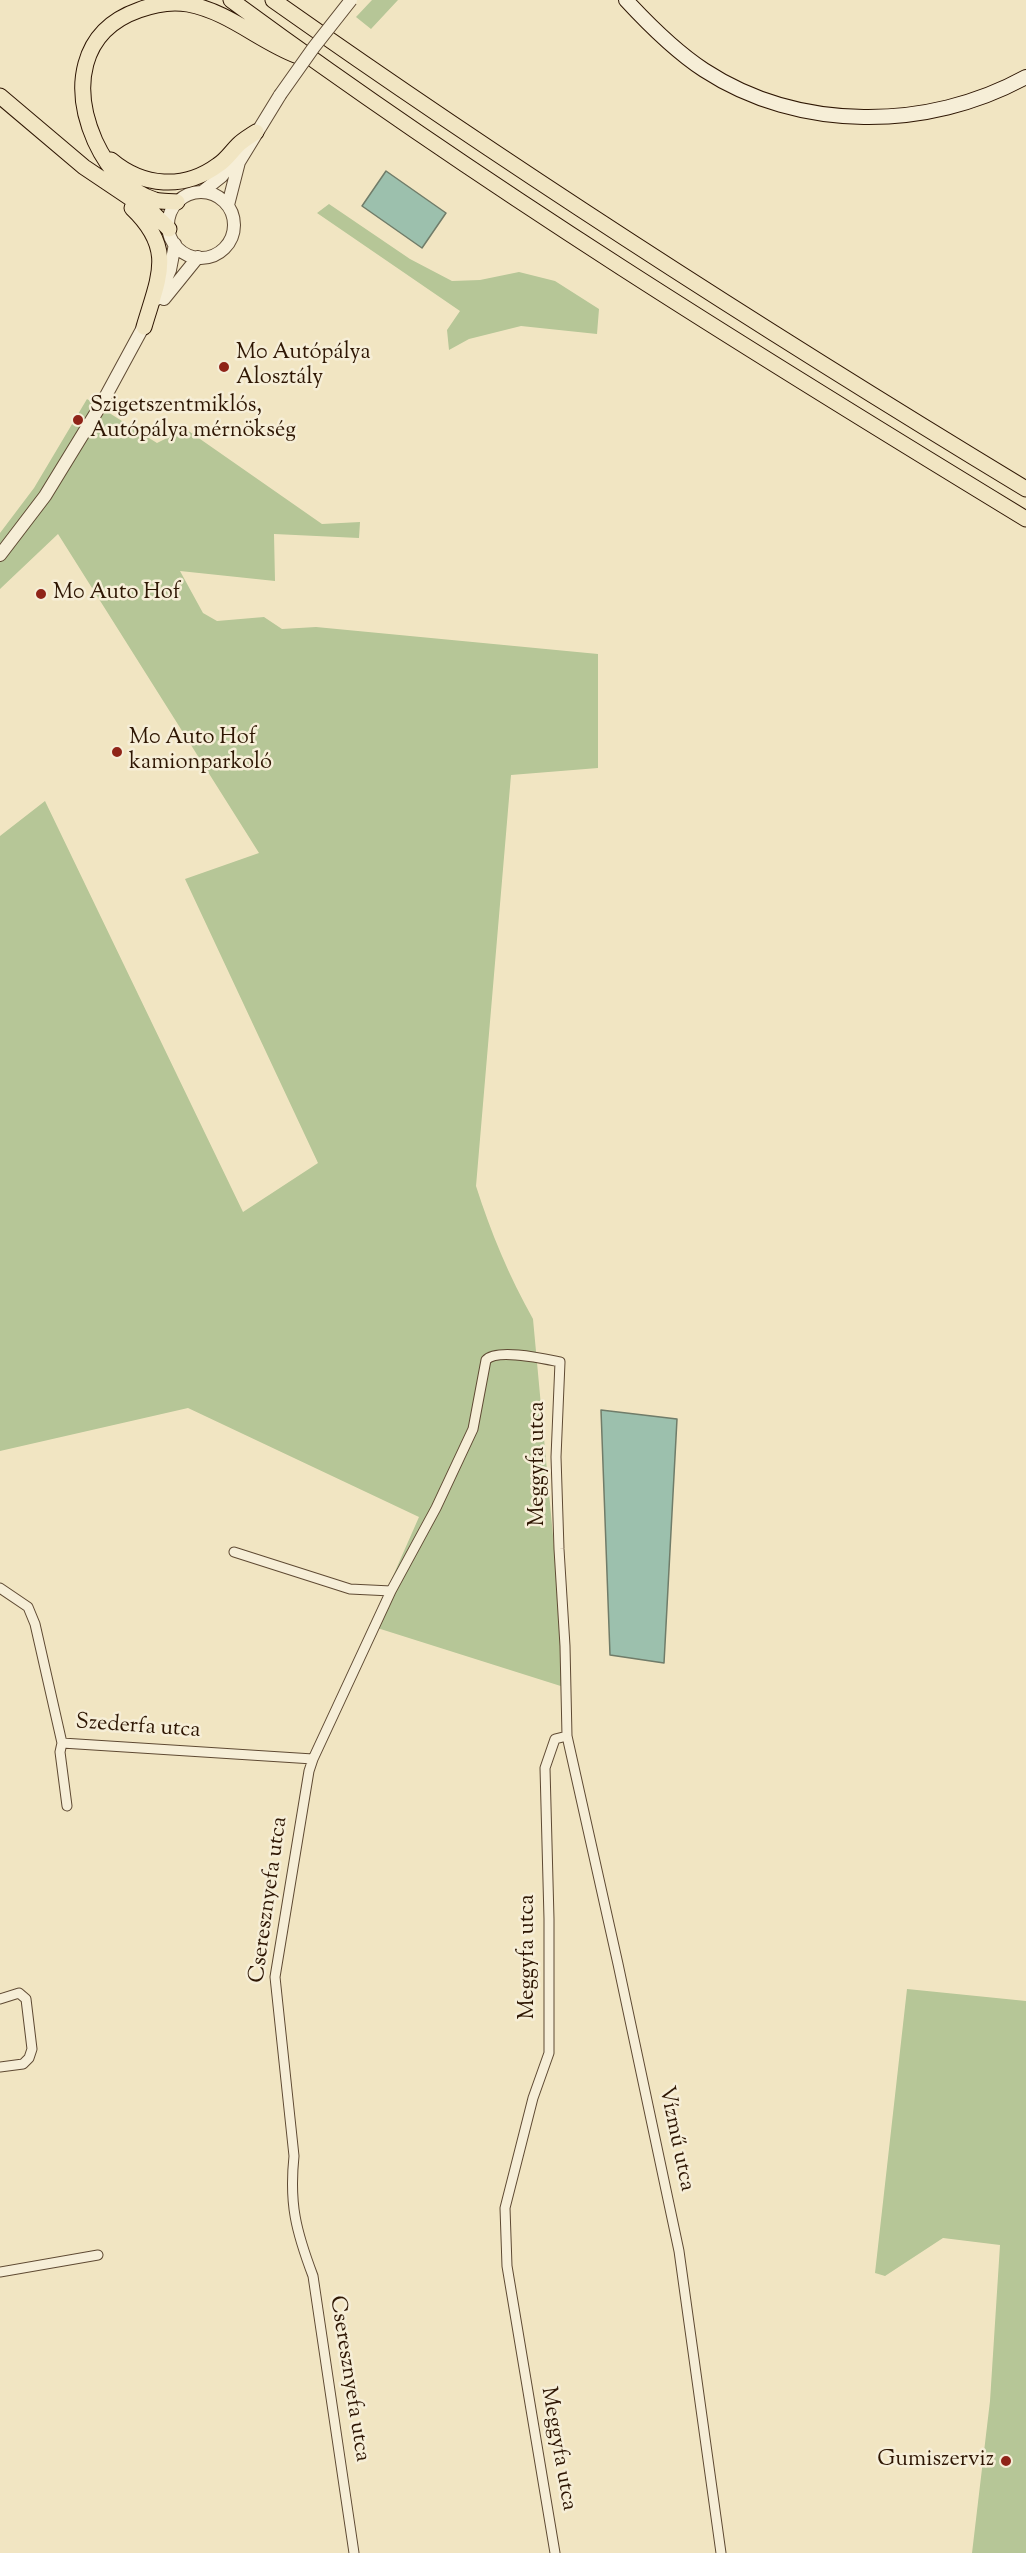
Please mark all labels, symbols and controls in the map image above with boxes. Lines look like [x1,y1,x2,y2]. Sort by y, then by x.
place label: M0 Autópálya Alosztály [236,341,371,392]
marker: M0 Autópálya Alosztály [217,360,231,374]
place label: Szigetszentmiklós, Autópálya mérnökség [90,394,296,446]
marker: Szigetszentmiklós, Autópálya mérnökség [71,413,85,427]
place label: M0 Auto Hof [53,581,180,607]
marker: M0 Auto Hof [34,587,48,601]
place label: M0 Auto Hof kamionparkoló [129,726,272,778]
marker: M0 Auto Hof kamionparkoló [110,745,124,759]
street label: Meggyfa utca [526,1401,552,1527]
street label: Szederfa utca [75,1710,201,1746]
street label: Cseresznyefa utca [245,1815,295,1985]
street label: Meggyfa utca [516,1894,542,2020]
street label: Vízmű utca [651,2084,699,2194]
street label: Cseresznyefa utca [322,2294,374,2464]
street label: Meggyfa utca [533,2385,581,2513]
place label: Gumiszerviz [877,2448,994,2474]
marker: Gumiszerviz [999,2454,1013,2468]

